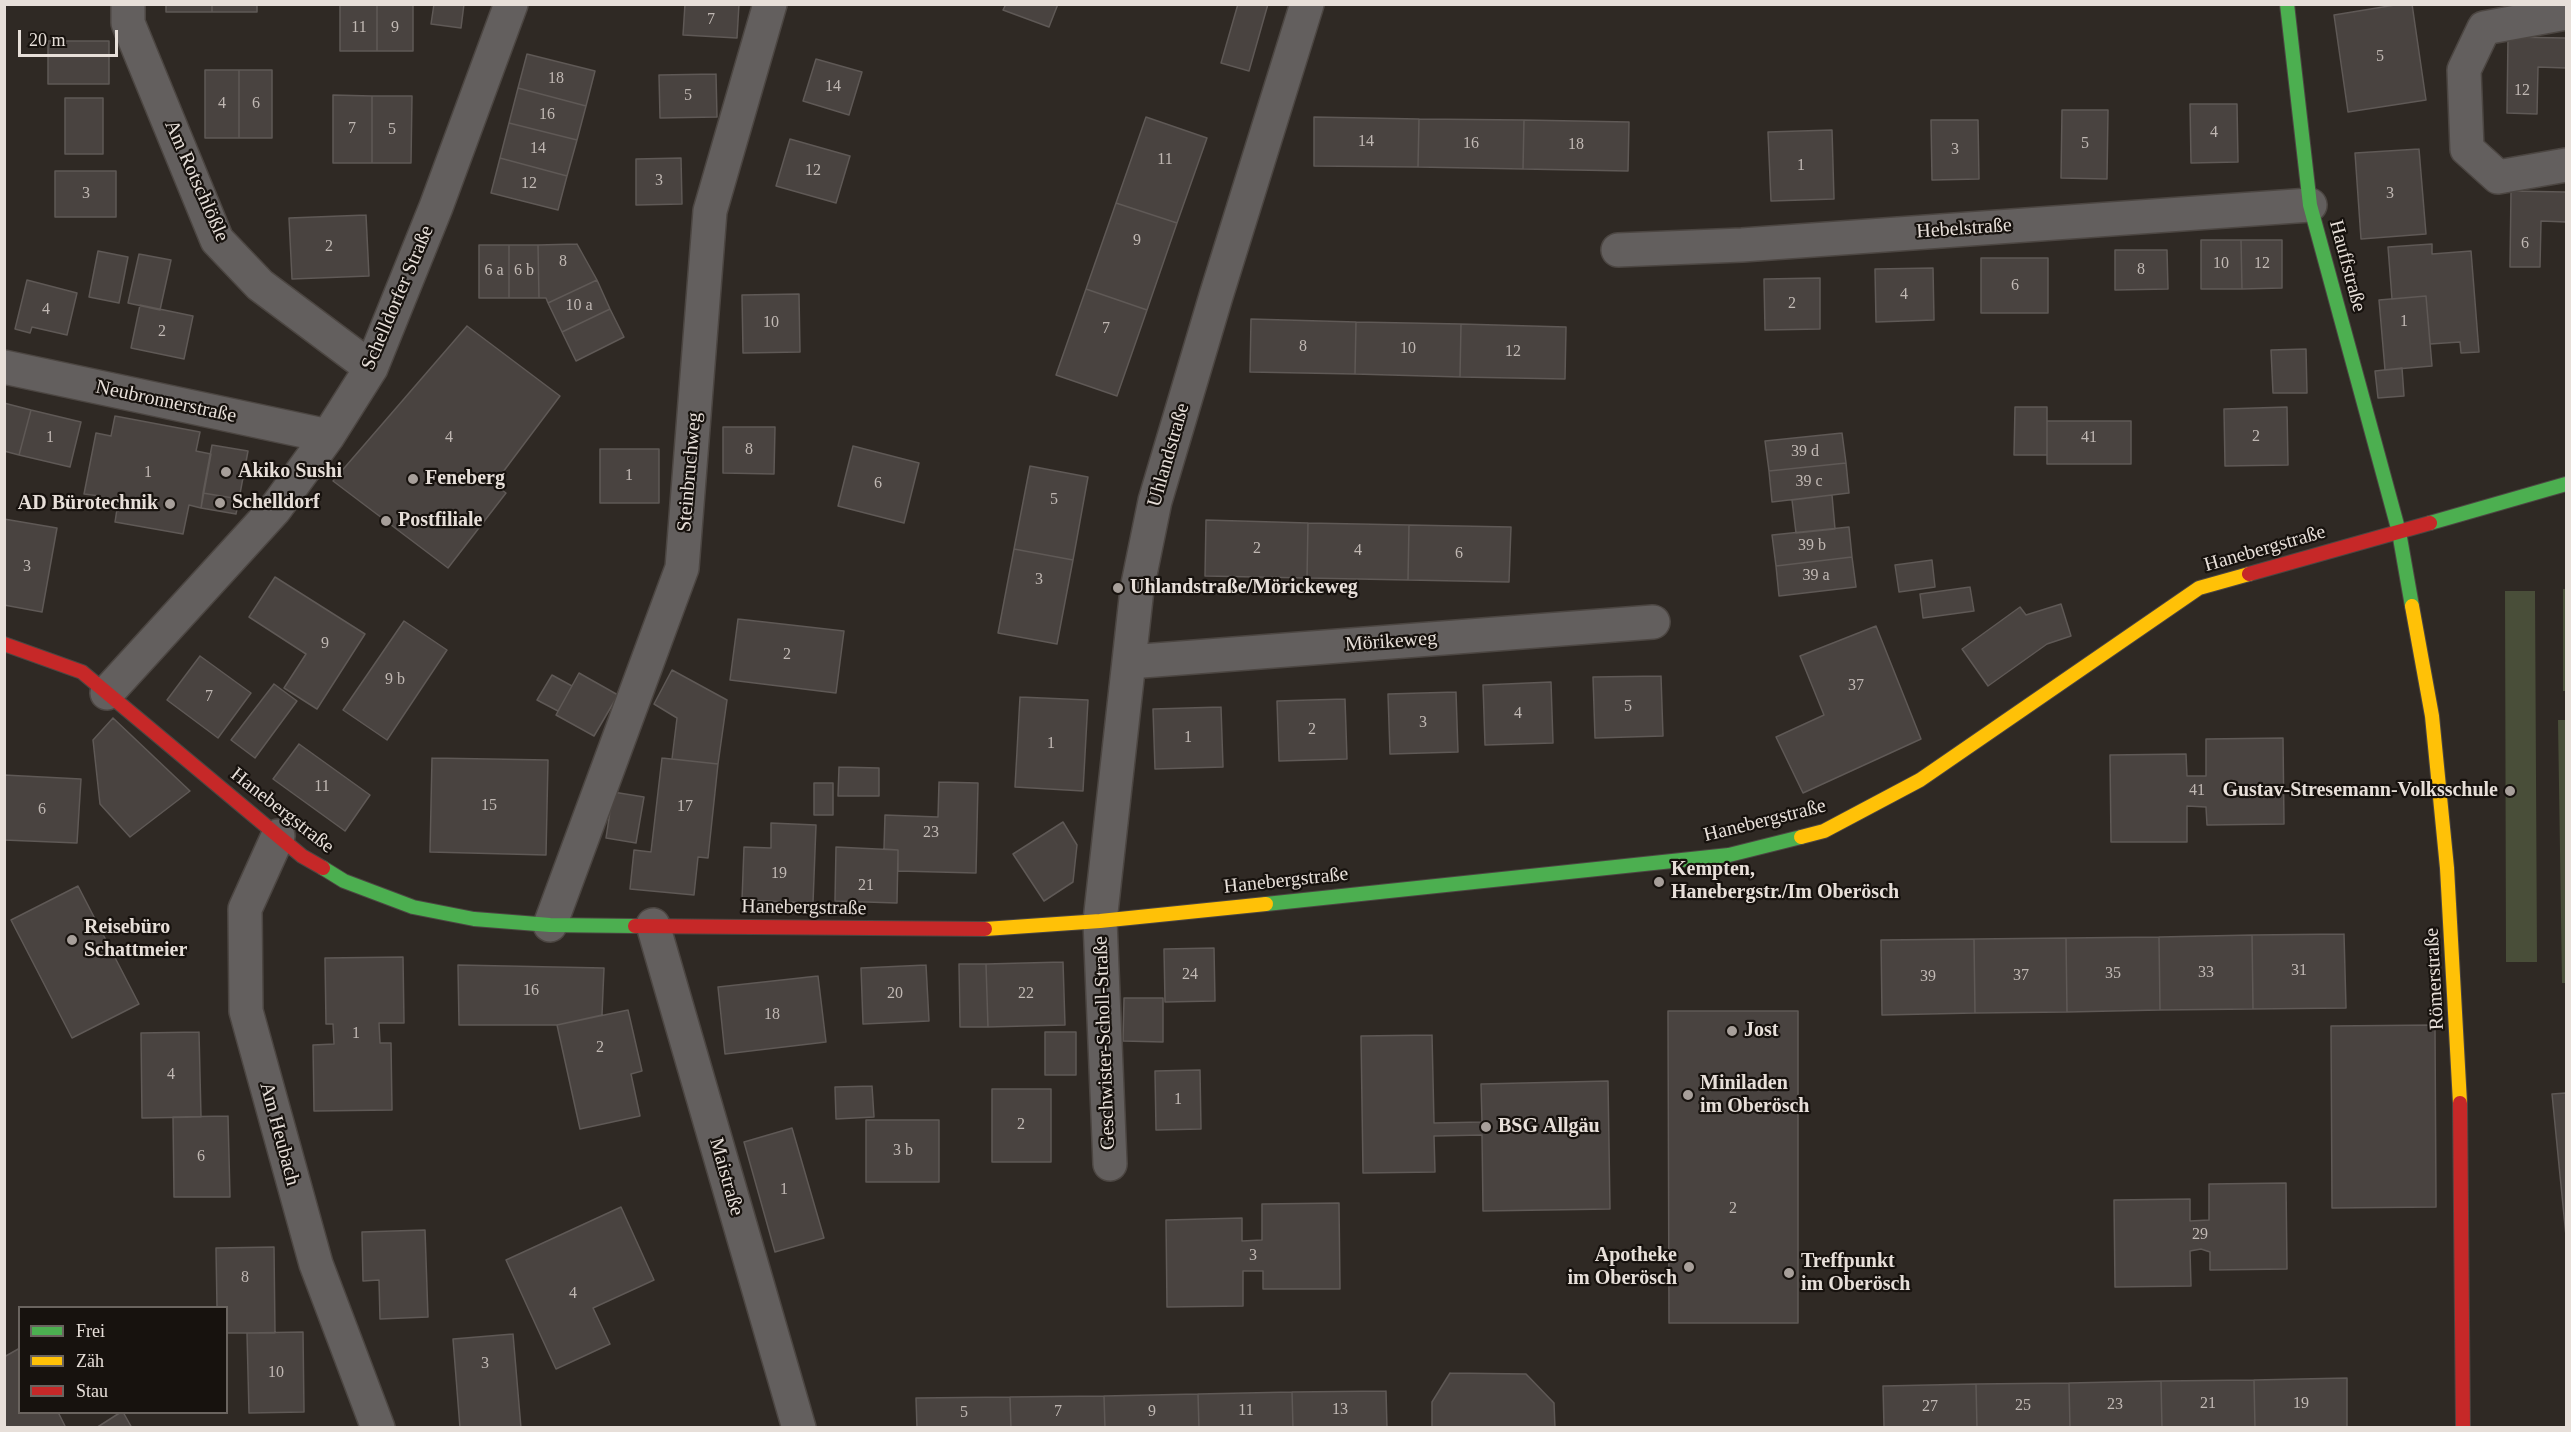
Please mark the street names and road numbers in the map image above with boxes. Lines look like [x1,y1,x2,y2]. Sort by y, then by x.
street label: Am Rotschlößle [158,116,234,246]
street label: Hebelstraße [1916,214,2012,244]
street label: Hauffstraße [2323,217,2371,315]
street label: Schelldorfer Straße [357,222,439,374]
street label: Neubronnerstraße [93,375,239,429]
street label: Uhlandstraße [1143,400,1195,510]
street label: Steinbruchweg [673,411,707,533]
street label: Hanebergstraße [2202,520,2328,578]
street label: Mörikeweg [1344,627,1438,657]
street label: Hanebergstraße [225,763,339,859]
street label: Hanebergstraße [1701,794,1829,848]
street label: Hanebergstraße [1223,863,1349,899]
street label: Hanebergstraße [741,895,867,921]
street label: Römerstraße [2420,927,2450,1031]
street label: Geschwister-Scholl-Straße [1089,936,1121,1150]
street label: Am Heubach [254,1080,304,1188]
street label: Maistraße [703,1135,749,1219]

